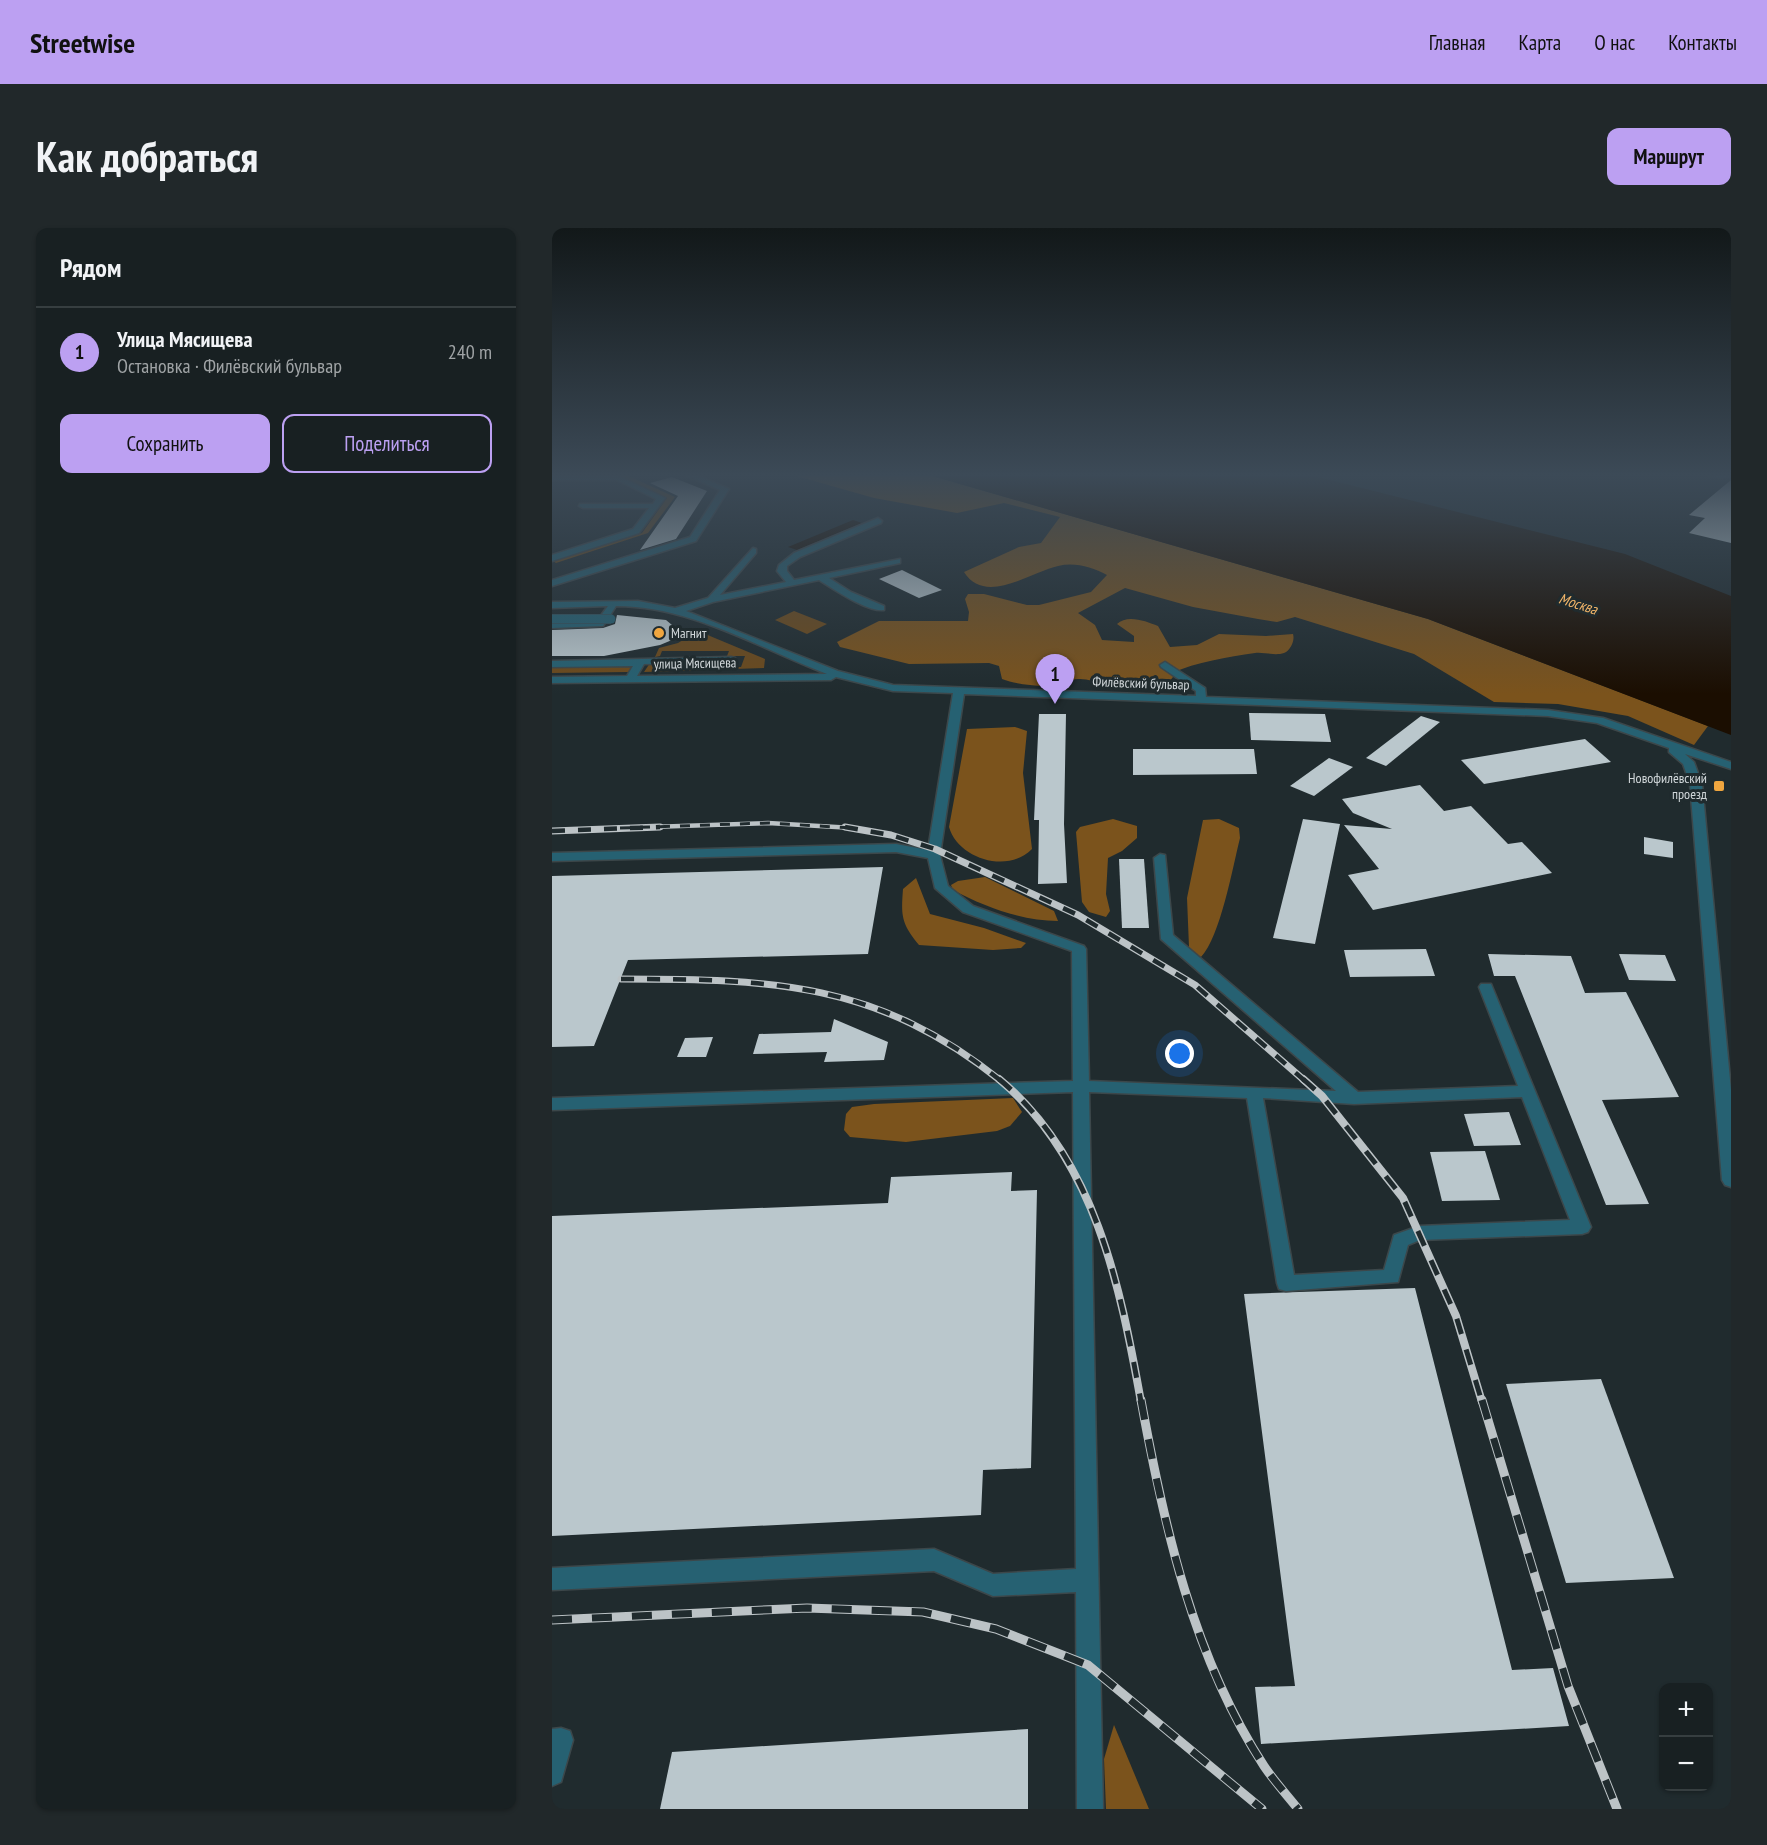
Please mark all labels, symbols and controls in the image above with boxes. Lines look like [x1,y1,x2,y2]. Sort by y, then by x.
text: Streetwise [30,24,135,61]
text: Главная [1429,29,1485,56]
text: Карта [1518,29,1561,56]
text: О нас [1594,29,1635,56]
text: Контакты [1668,29,1737,56]
button: Маршрут [1607,128,1731,185]
text: Как добраться [36,129,258,184]
text: Рядом [60,251,121,284]
text: Улица Мясищева [117,325,253,353]
text: 1 [75,339,84,365]
text: 240 m [448,339,492,365]
text: Остановка · Филёвский бульвар [117,353,342,379]
button: Сохранить [60,414,270,473]
button: Поделиться [282,414,492,473]
water label: Москва [1557,588,1601,619]
place label: Магнит [671,624,707,642]
marker: Магнит [652,626,666,640]
street label: улица Мясищева [653,653,737,673]
pin: 1 [1036,654,1074,704]
street label: Филёвский бульвар [1092,672,1190,694]
place label: Новофилёвский проезд [1628,769,1707,803]
marker: Новофилёвский проезд [1712,779,1726,793]
your location [1165,1039,1194,1068]
map controls [1659,1683,1713,1791]
button: + [1659,1683,1713,1737]
button: − [1659,1737,1713,1791]

